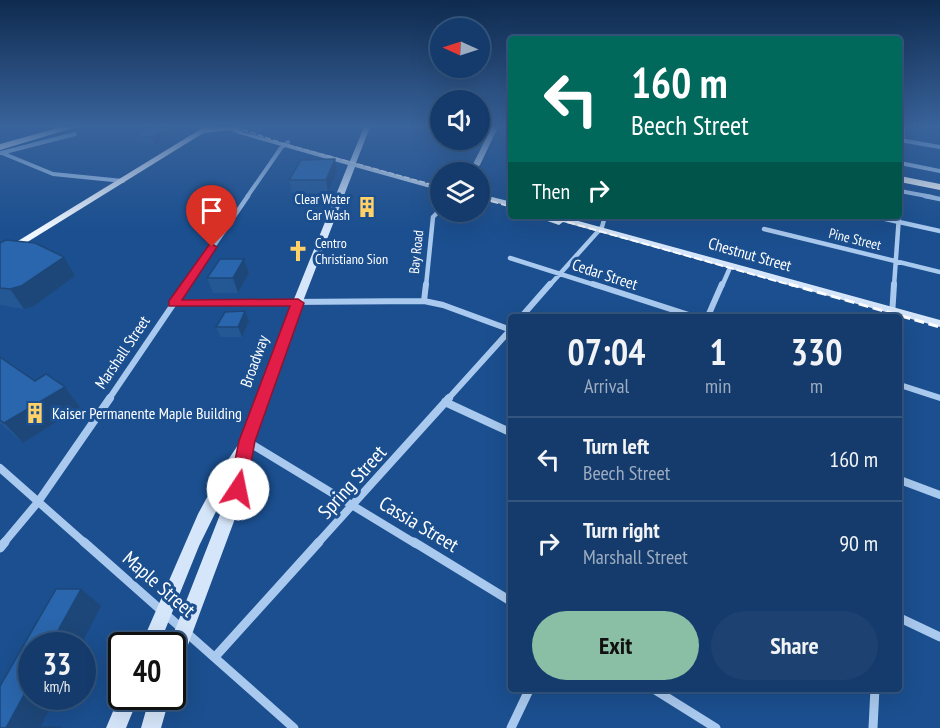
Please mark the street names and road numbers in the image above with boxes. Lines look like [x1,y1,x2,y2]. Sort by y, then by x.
street label: Pine Street [827,224,883,254]
street label: Bay Road [405,229,427,275]
street label: Chestnut Street [706,233,795,276]
street label: Cedar Street [570,254,641,294]
street label: Marshall Street [90,311,154,392]
street label: Broadway [235,332,273,390]
street label: Spring Street [312,439,392,524]
street label: Cassia Street [374,490,464,558]
street label: Maple Street [117,545,201,623]

